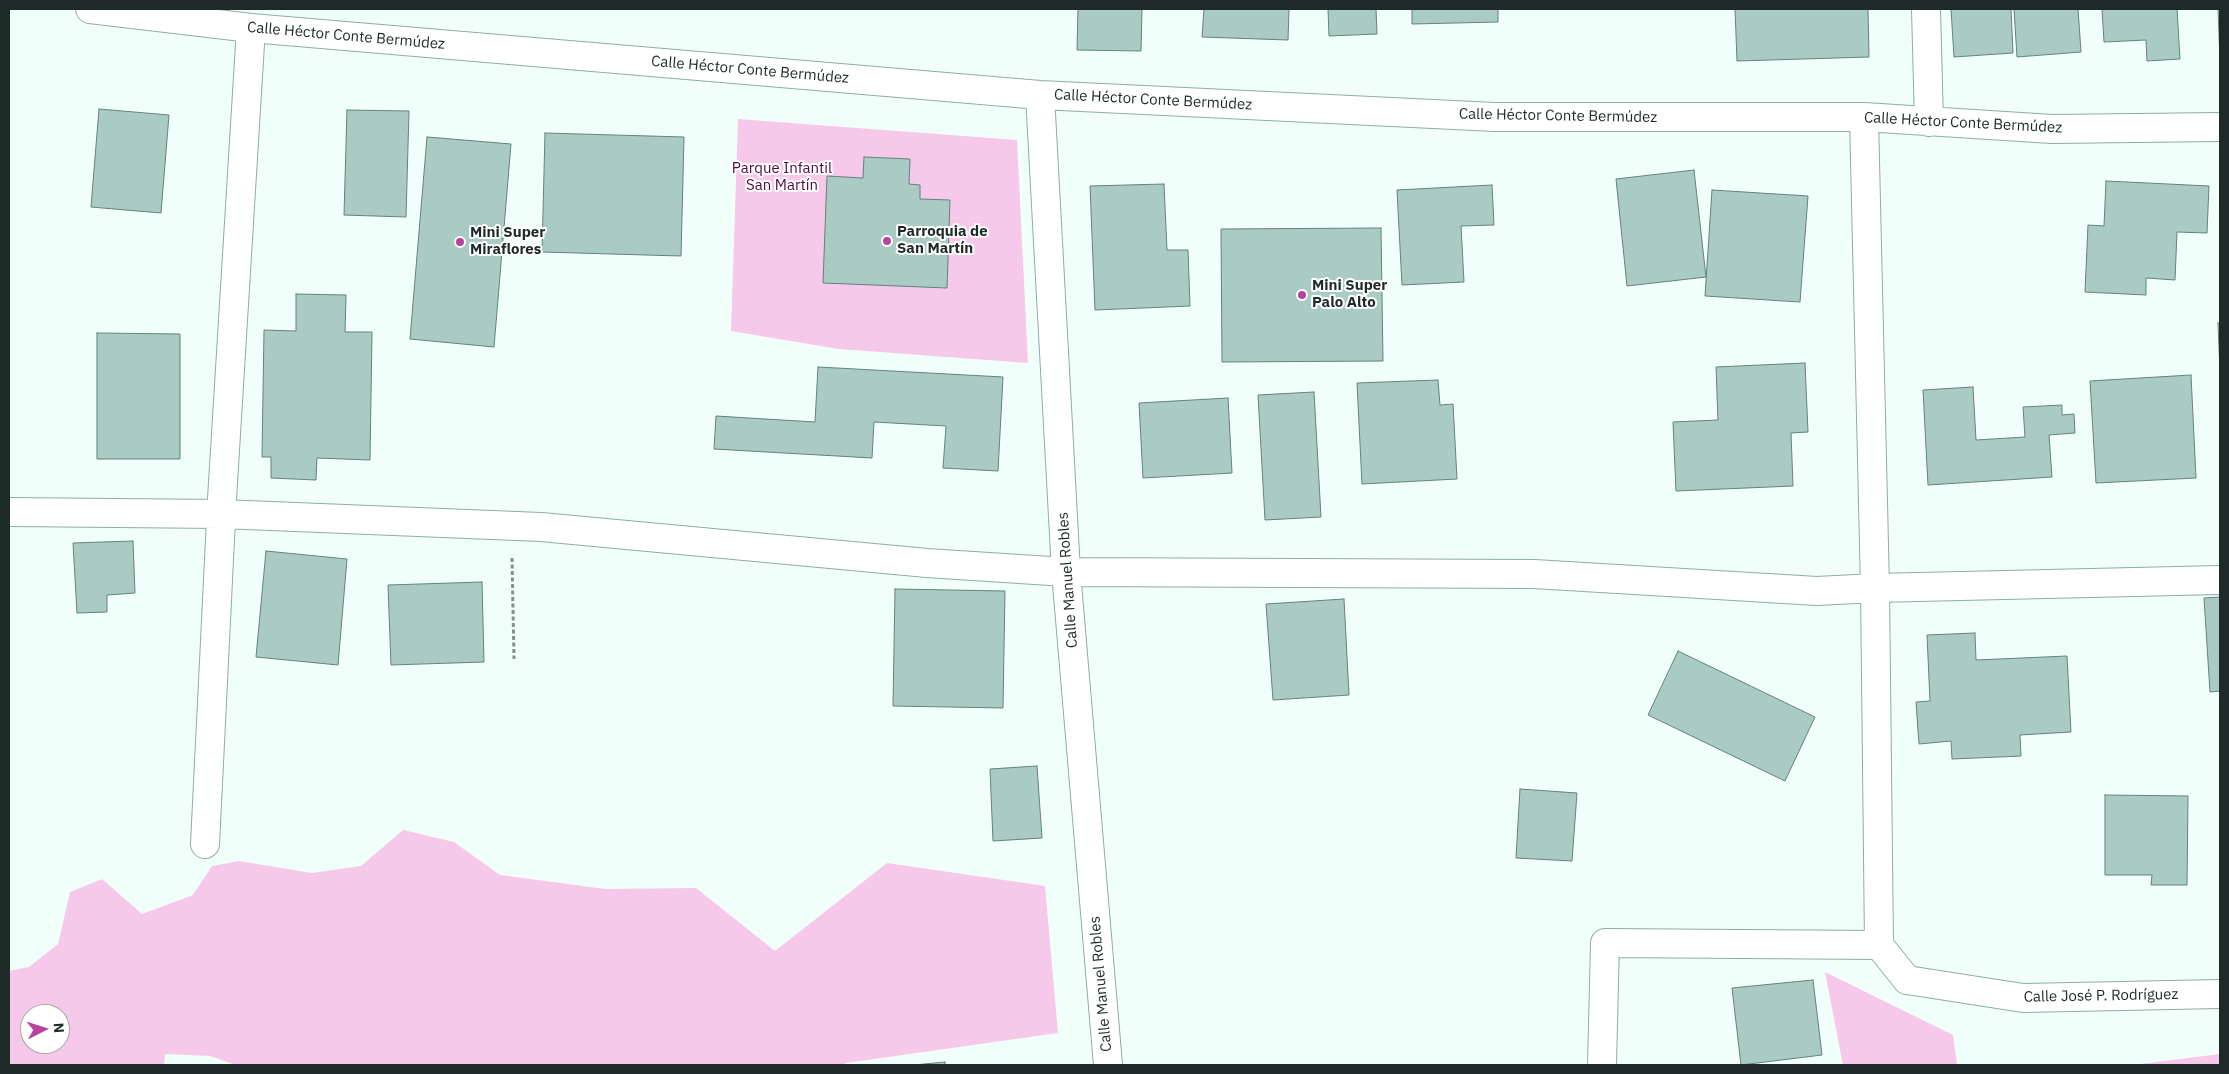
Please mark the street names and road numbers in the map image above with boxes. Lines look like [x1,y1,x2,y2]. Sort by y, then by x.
street label: Calle Héctor Conte Bermúdez [246,18,446,54]
street label: Calle Héctor Conte Bermúdez [650,52,850,88]
street label: Calle Héctor Conte Bermúdez [1053,86,1253,114]
street label: Calle Héctor Conte Bermúdez [1459,105,1657,127]
street label: Calle Héctor Conte Bermúdez [1863,109,2063,137]
street label: Calle Manuel Robles [1054,511,1082,649]
street label: Calle Manuel Robles [1086,915,1116,1053]
street label: Calle José P. Rodríguez [2023,986,2179,1006]

